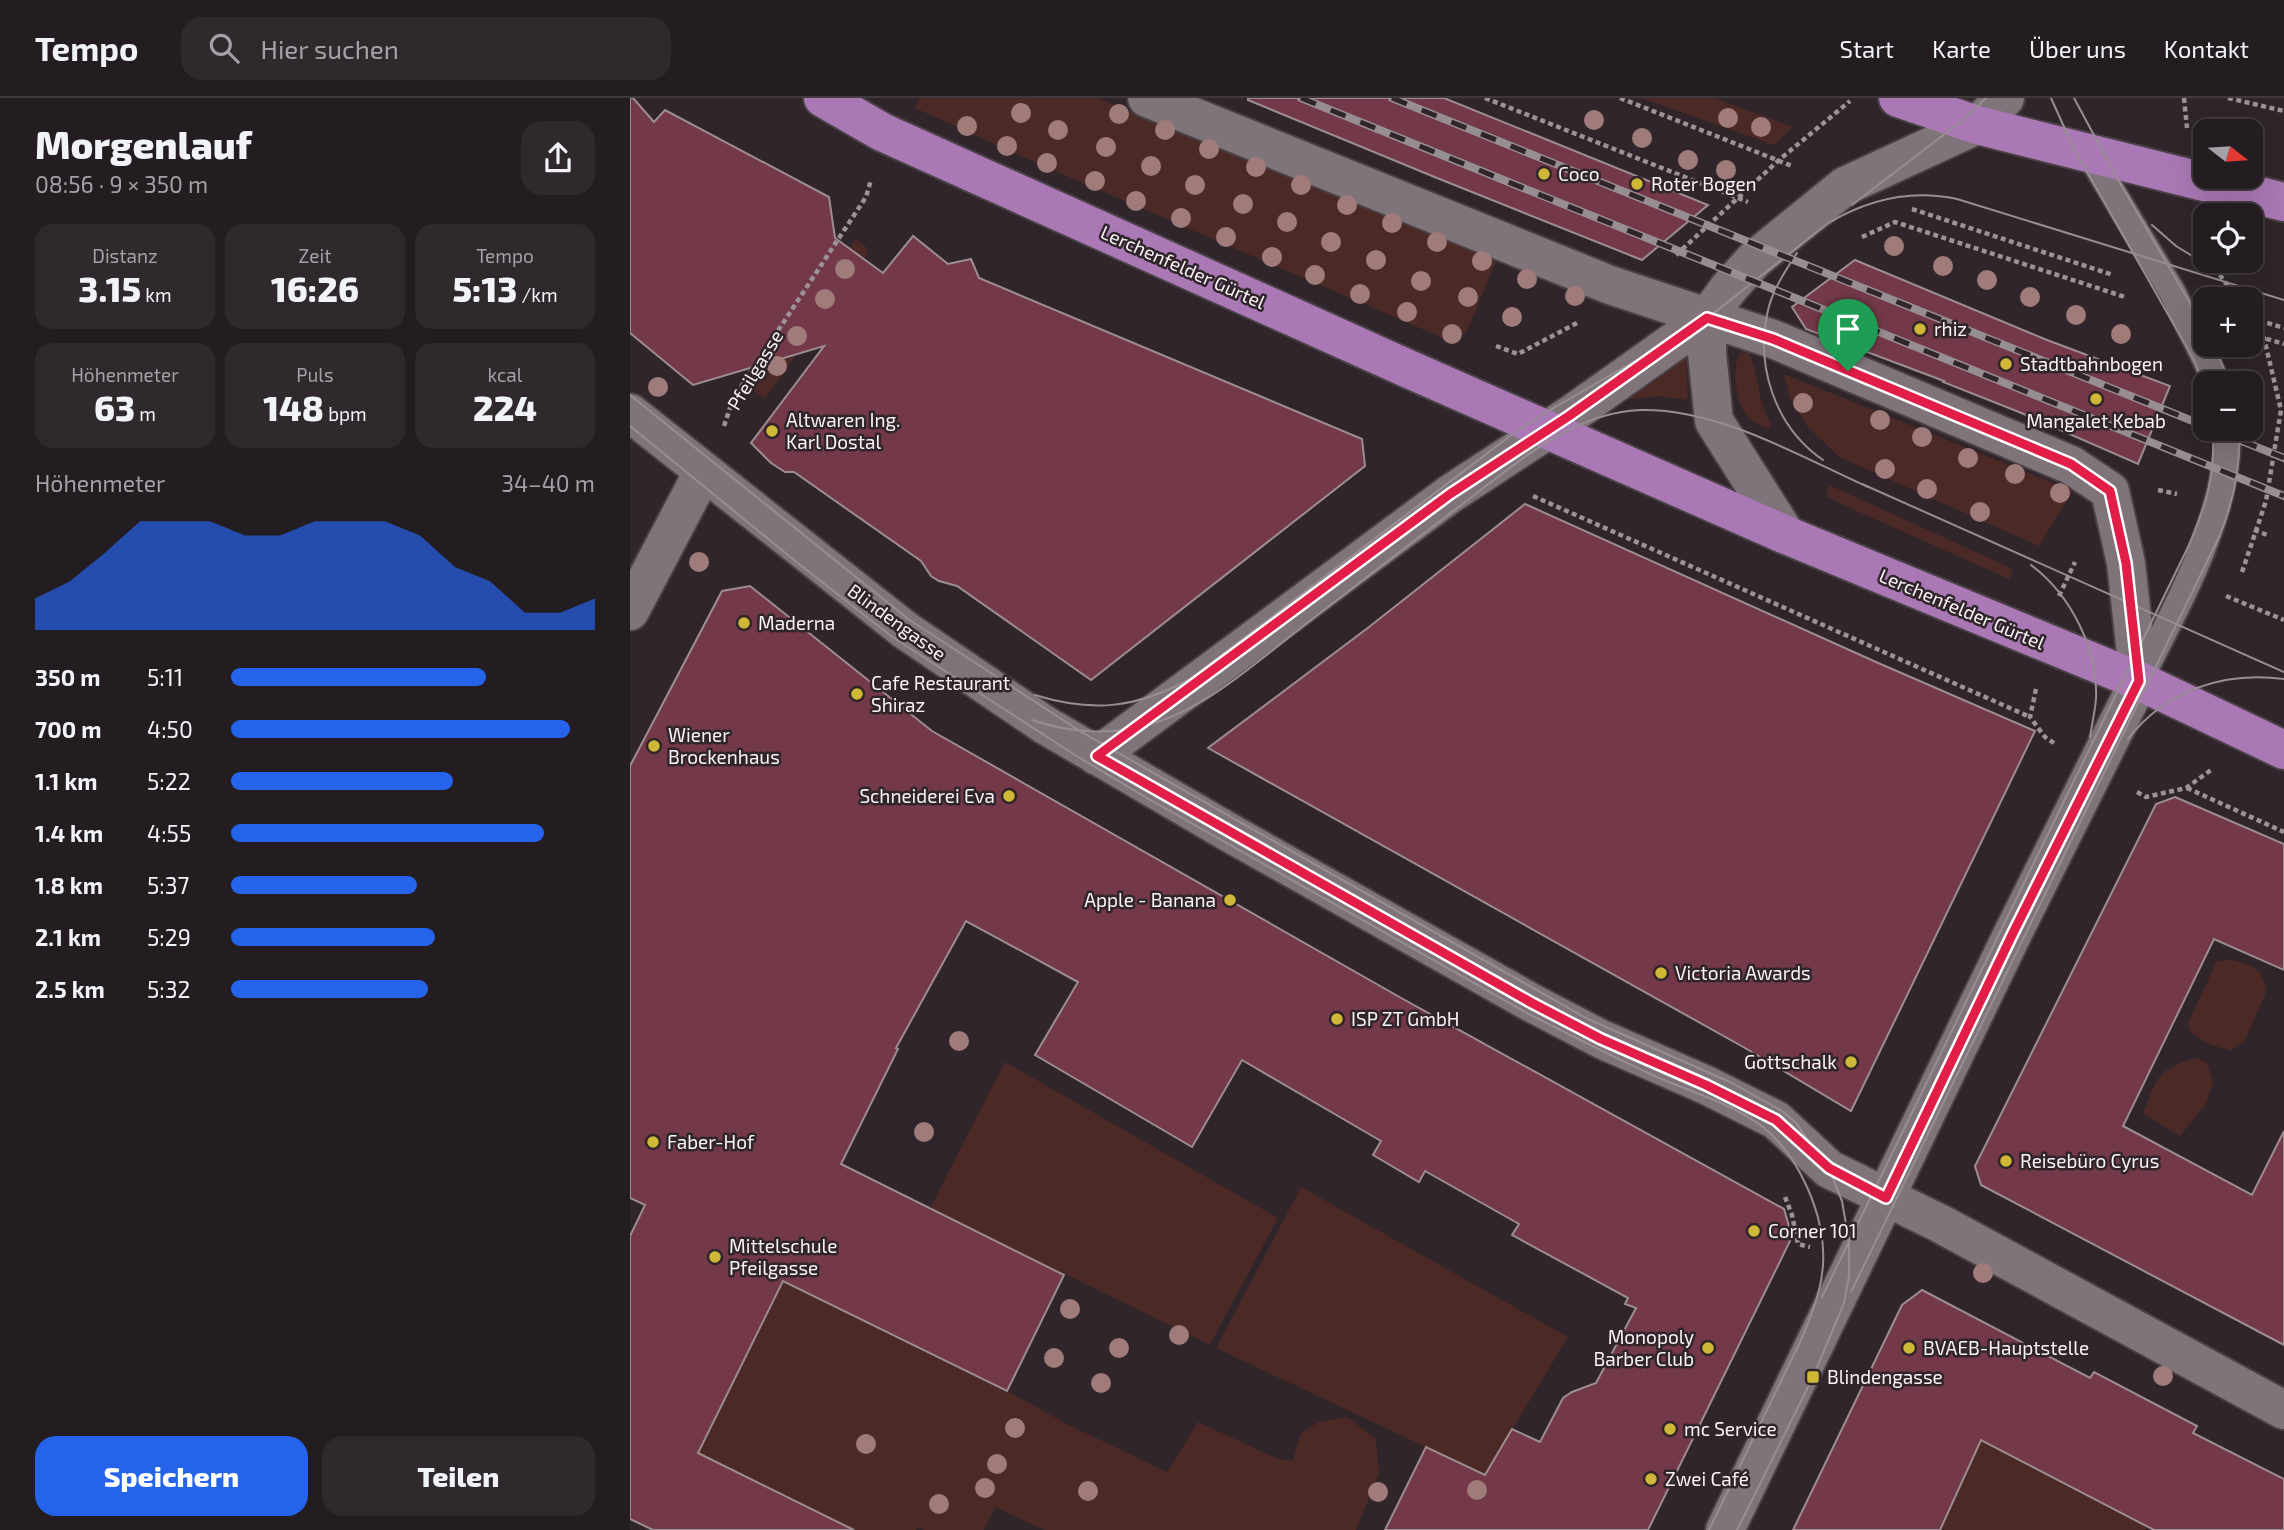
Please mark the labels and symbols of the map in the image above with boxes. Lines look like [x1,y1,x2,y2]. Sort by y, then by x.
north arrow [2193,119,2263,189]
place label: Coco [1558,162,1600,185]
marker: Coco [1536,166,1552,182]
place label: Roter Bogen [1651,172,1757,195]
marker: Roter Bogen [1629,176,1645,192]
street label: Lerchenfelder Gürtel [1097,220,1269,313]
pin [1818,299,1878,371]
place label: rhiz [1934,317,1967,340]
marker: rhiz [1912,321,1928,337]
street label: Pfeilgasse [722,326,787,414]
place label: Stadtbahnbogen [2020,352,2163,375]
marker: Stadtbahnbogen [1998,356,2014,372]
marker: Mangalet Kebab [2088,391,2104,407]
place label: Altwaren Ing. Karl Dostal [786,408,900,453]
place label: Mangalet Kebab [2026,409,2166,432]
marker: Altwaren Ing. Karl Dostal [764,423,780,439]
street label: Lerchenfelder Gürtel [1876,563,2049,654]
street label: Blindengasse [844,578,951,665]
place label: Maderna [758,611,835,634]
marker: Maderna [736,615,752,631]
place label: Cafe Restaurant Shiraz [871,671,1010,716]
marker: Cafe Restaurant Shiraz [849,686,865,702]
place label: Wiener Brockenhaus [668,723,780,768]
marker: Wiener Brockenhaus [646,738,662,754]
place label: Schneiderei Eva [859,784,995,807]
marker: Schneiderei Eva [1001,788,1017,804]
place label: Apple - Banana [1084,888,1216,911]
marker: Apple - Banana [1222,892,1238,908]
place label: Victoria Awards [1675,961,1811,984]
marker: Victoria Awards [1653,965,1669,981]
place label: ISP ZT GmbH [1351,1007,1459,1030]
marker: ISP ZT GmbH [1329,1011,1345,1027]
place label: Gottschalk [1744,1050,1837,1073]
marker: Gottschalk [1843,1054,1859,1070]
place label: Faber-Hof [667,1130,755,1153]
marker: Faber-Hof [645,1134,661,1150]
place label: Reisebüro Cyrus [2020,1149,2159,1172]
marker: Reisebüro Cyrus [1998,1153,2014,1169]
place label: Corner 101 [1768,1219,1857,1242]
marker: Corner 101 [1746,1223,1762,1239]
place label: Mittelschule Pfeilgasse [729,1234,837,1279]
marker: Mittelschule Pfeilgasse [707,1249,723,1265]
place label: Monopoly Barber Club [1594,1325,1694,1370]
place label: BVAEB-Hauptstelle [1923,1336,2089,1359]
marker: Monopoly Barber Club [1700,1340,1716,1356]
marker: BVAEB-Hauptstelle [1901,1340,1917,1356]
place label: Blindengasse [1827,1365,1943,1388]
marker: Blindengasse [1805,1369,1821,1385]
place label: mc Service [1684,1417,1777,1440]
marker: mc Service [1662,1421,1678,1437]
place label: Zwei Café [1665,1467,1749,1490]
marker: Zwei Café [1643,1471,1659,1487]

